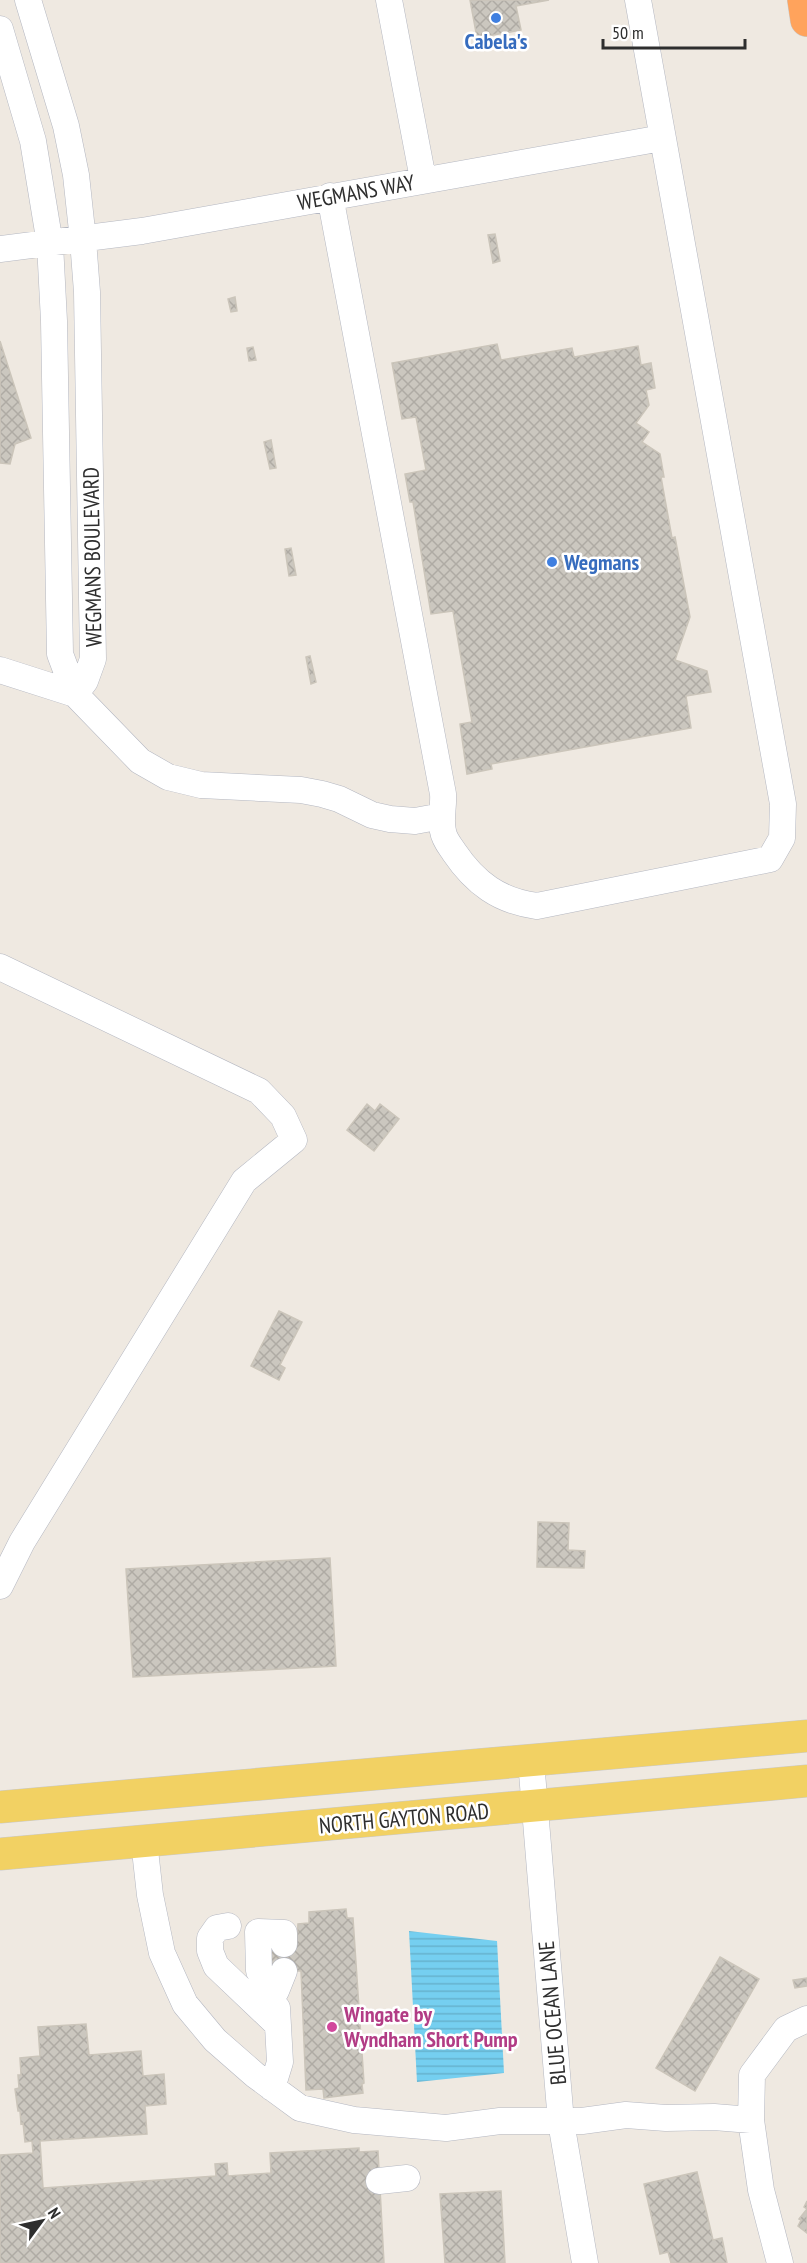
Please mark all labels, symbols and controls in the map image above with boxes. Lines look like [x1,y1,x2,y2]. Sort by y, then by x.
marker: Cabela's [489,11,503,25]
scale bar [603,12,746,50]
text: 50 m [612,21,644,44]
place label: Cabela's [465,27,528,55]
street label: WEGMANS WAY [295,168,417,216]
street label: WEGMANS BOULEVARD [76,467,108,647]
place label: Wegmans [563,548,639,576]
marker: Wegmans [545,555,559,569]
street label: NORTH GAYTON ROAD [318,1797,490,1839]
street label: BLUE OCEAN LANE [532,1940,572,2086]
place label: Wingate by Wyndham Short Pump [343,2000,518,2053]
marker: Wingate by Wyndham Short Pump [325,2020,339,2034]
north arrow [12,2191,72,2251]
text: N [44,2204,65,2222]

